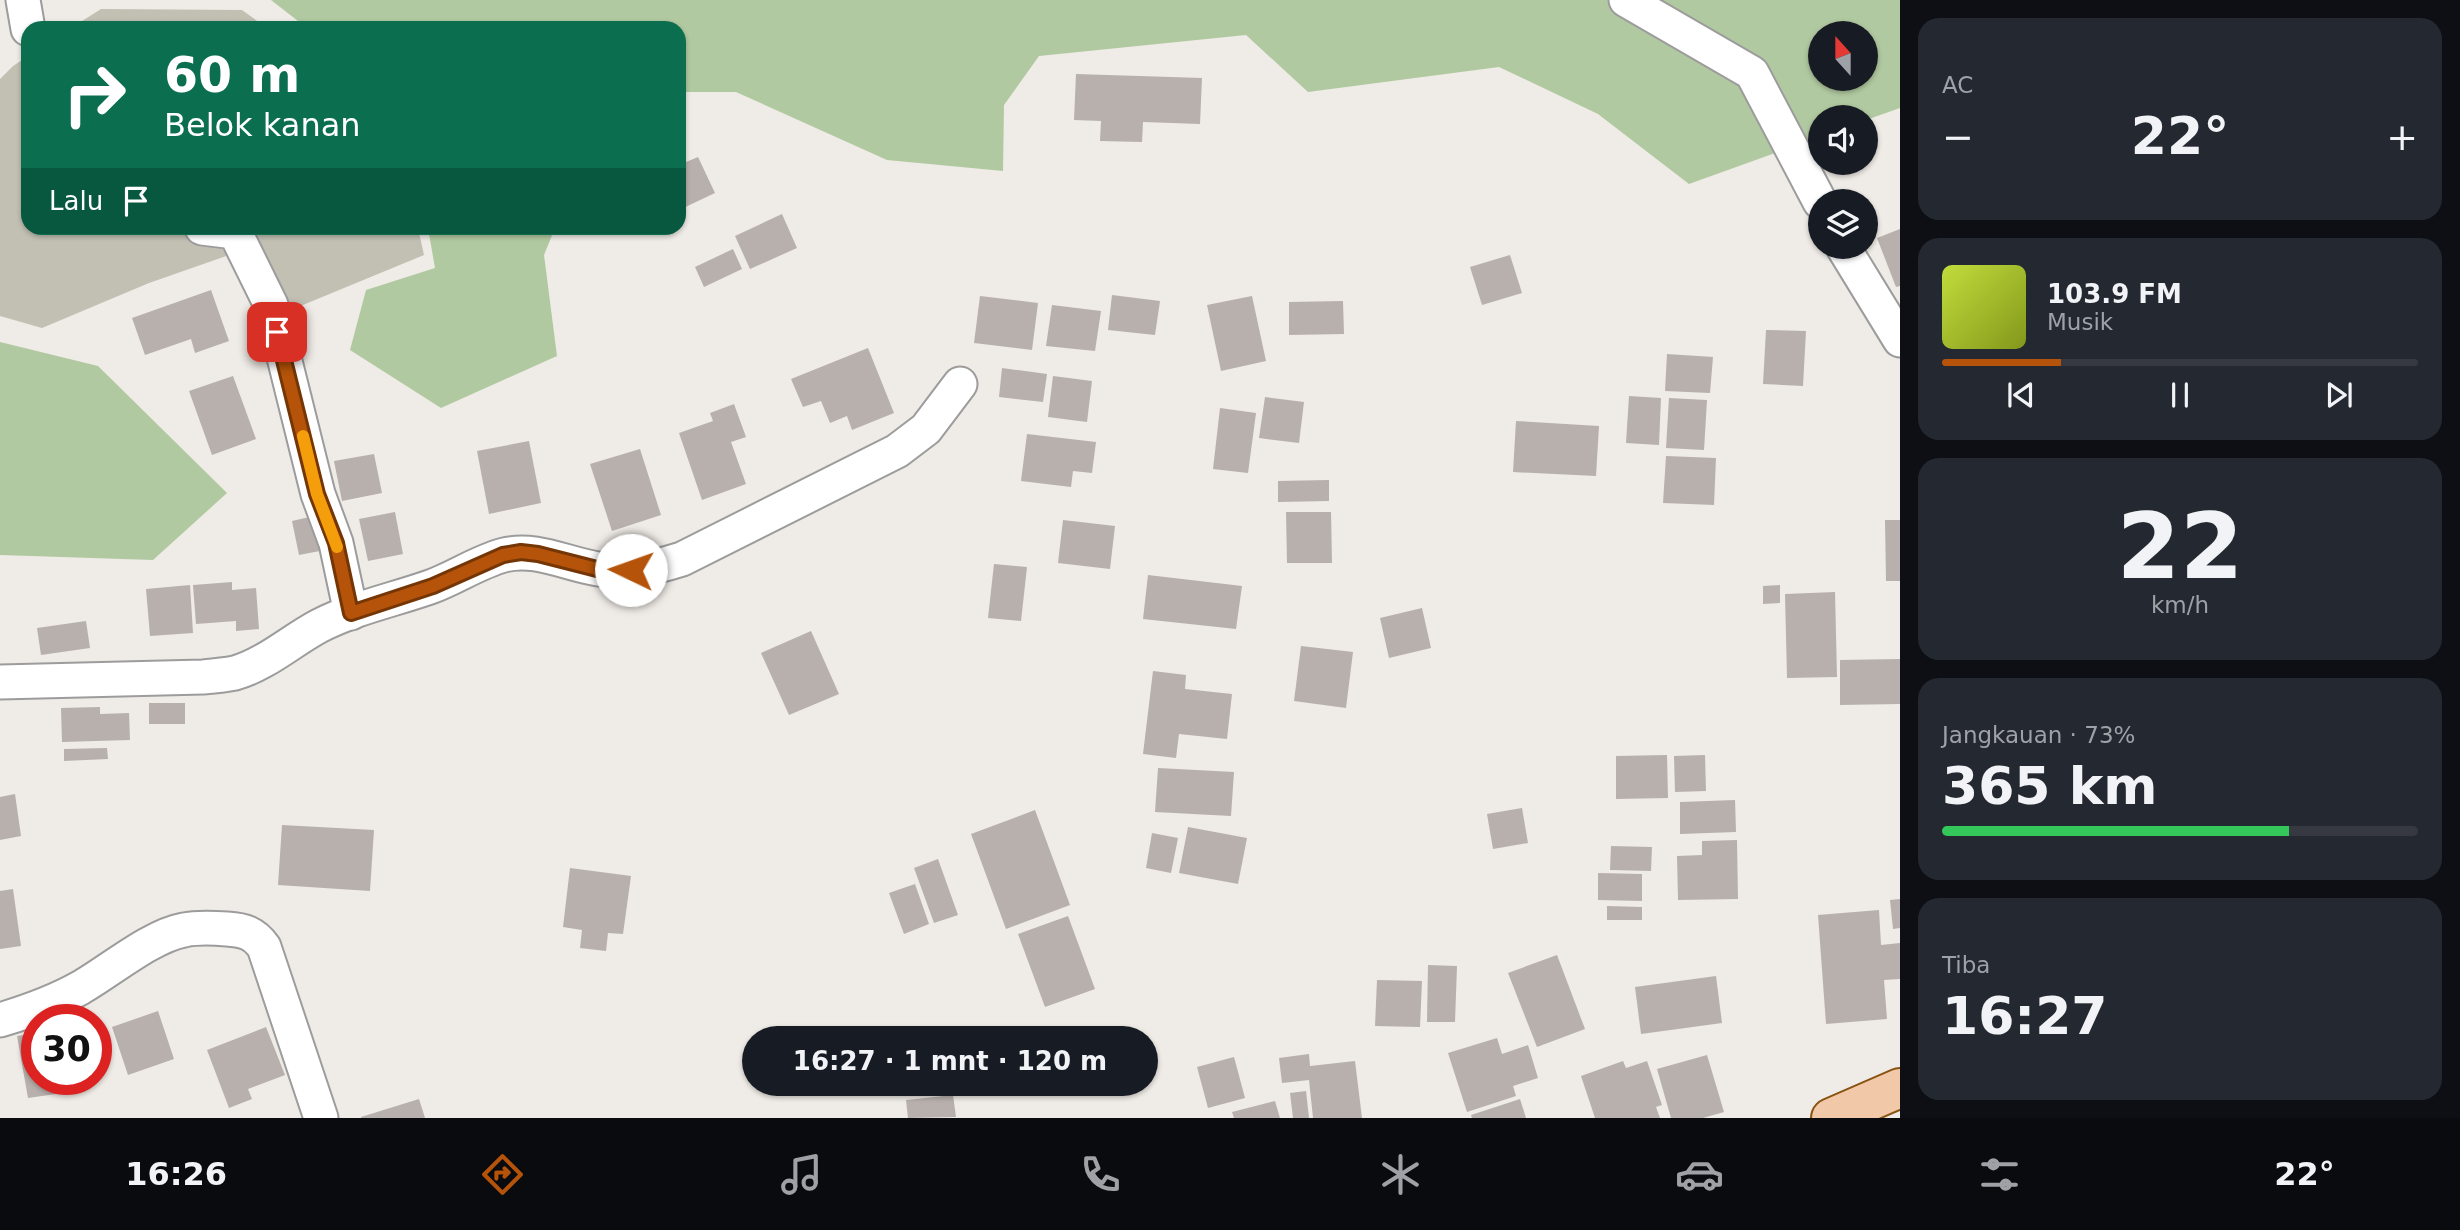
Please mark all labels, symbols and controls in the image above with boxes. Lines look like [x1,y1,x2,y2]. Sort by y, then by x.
north arrow [1808,21,1878,91]
map controls [1808,21,1878,259]
text: 60 m [164,47,300,104]
icon: right [49,49,140,140]
text: AC [1942,72,1973,98]
button: sound [1808,105,1878,175]
text: Belok kanan [164,106,361,144]
text: 22° [2131,106,2229,166]
text: − [1942,115,1974,159]
text: + [2386,115,2418,159]
icon: arrive [117,182,155,220]
text: Lalu [49,186,103,216]
button: layers [1808,189,1878,259]
text: 103.9 FM [2047,279,2182,309]
pin [247,302,307,362]
text: Musik [2047,309,2113,335]
icon: arrive [258,313,296,351]
icon: previous [2002,376,2040,414]
icon: pause [2161,376,2199,414]
icon: next [2320,376,2358,414]
text: 22 [2117,494,2243,599]
position arrow [594,533,668,607]
text: km/h [2151,592,2209,618]
text: Jangkauan · 73% [1942,722,2135,748]
text: 365 km [1942,756,2157,816]
text: Tiba [1942,952,1990,978]
text: 16:27 [1942,986,2108,1046]
speed limit sign: 30 [21,1004,112,1095]
text: 16:27 · 1 mnt · 120 m [793,1046,1107,1076]
icon: directions [478,1150,527,1199]
icon: music [777,1150,826,1199]
icon: phone [1076,1150,1125,1199]
icon: climate [1376,1150,1425,1199]
icon: car [1675,1150,1724,1199]
icon: filters [1975,1150,2024,1199]
text: 16:26 [125,1155,227,1193]
text: 22° [2274,1155,2335,1193]

